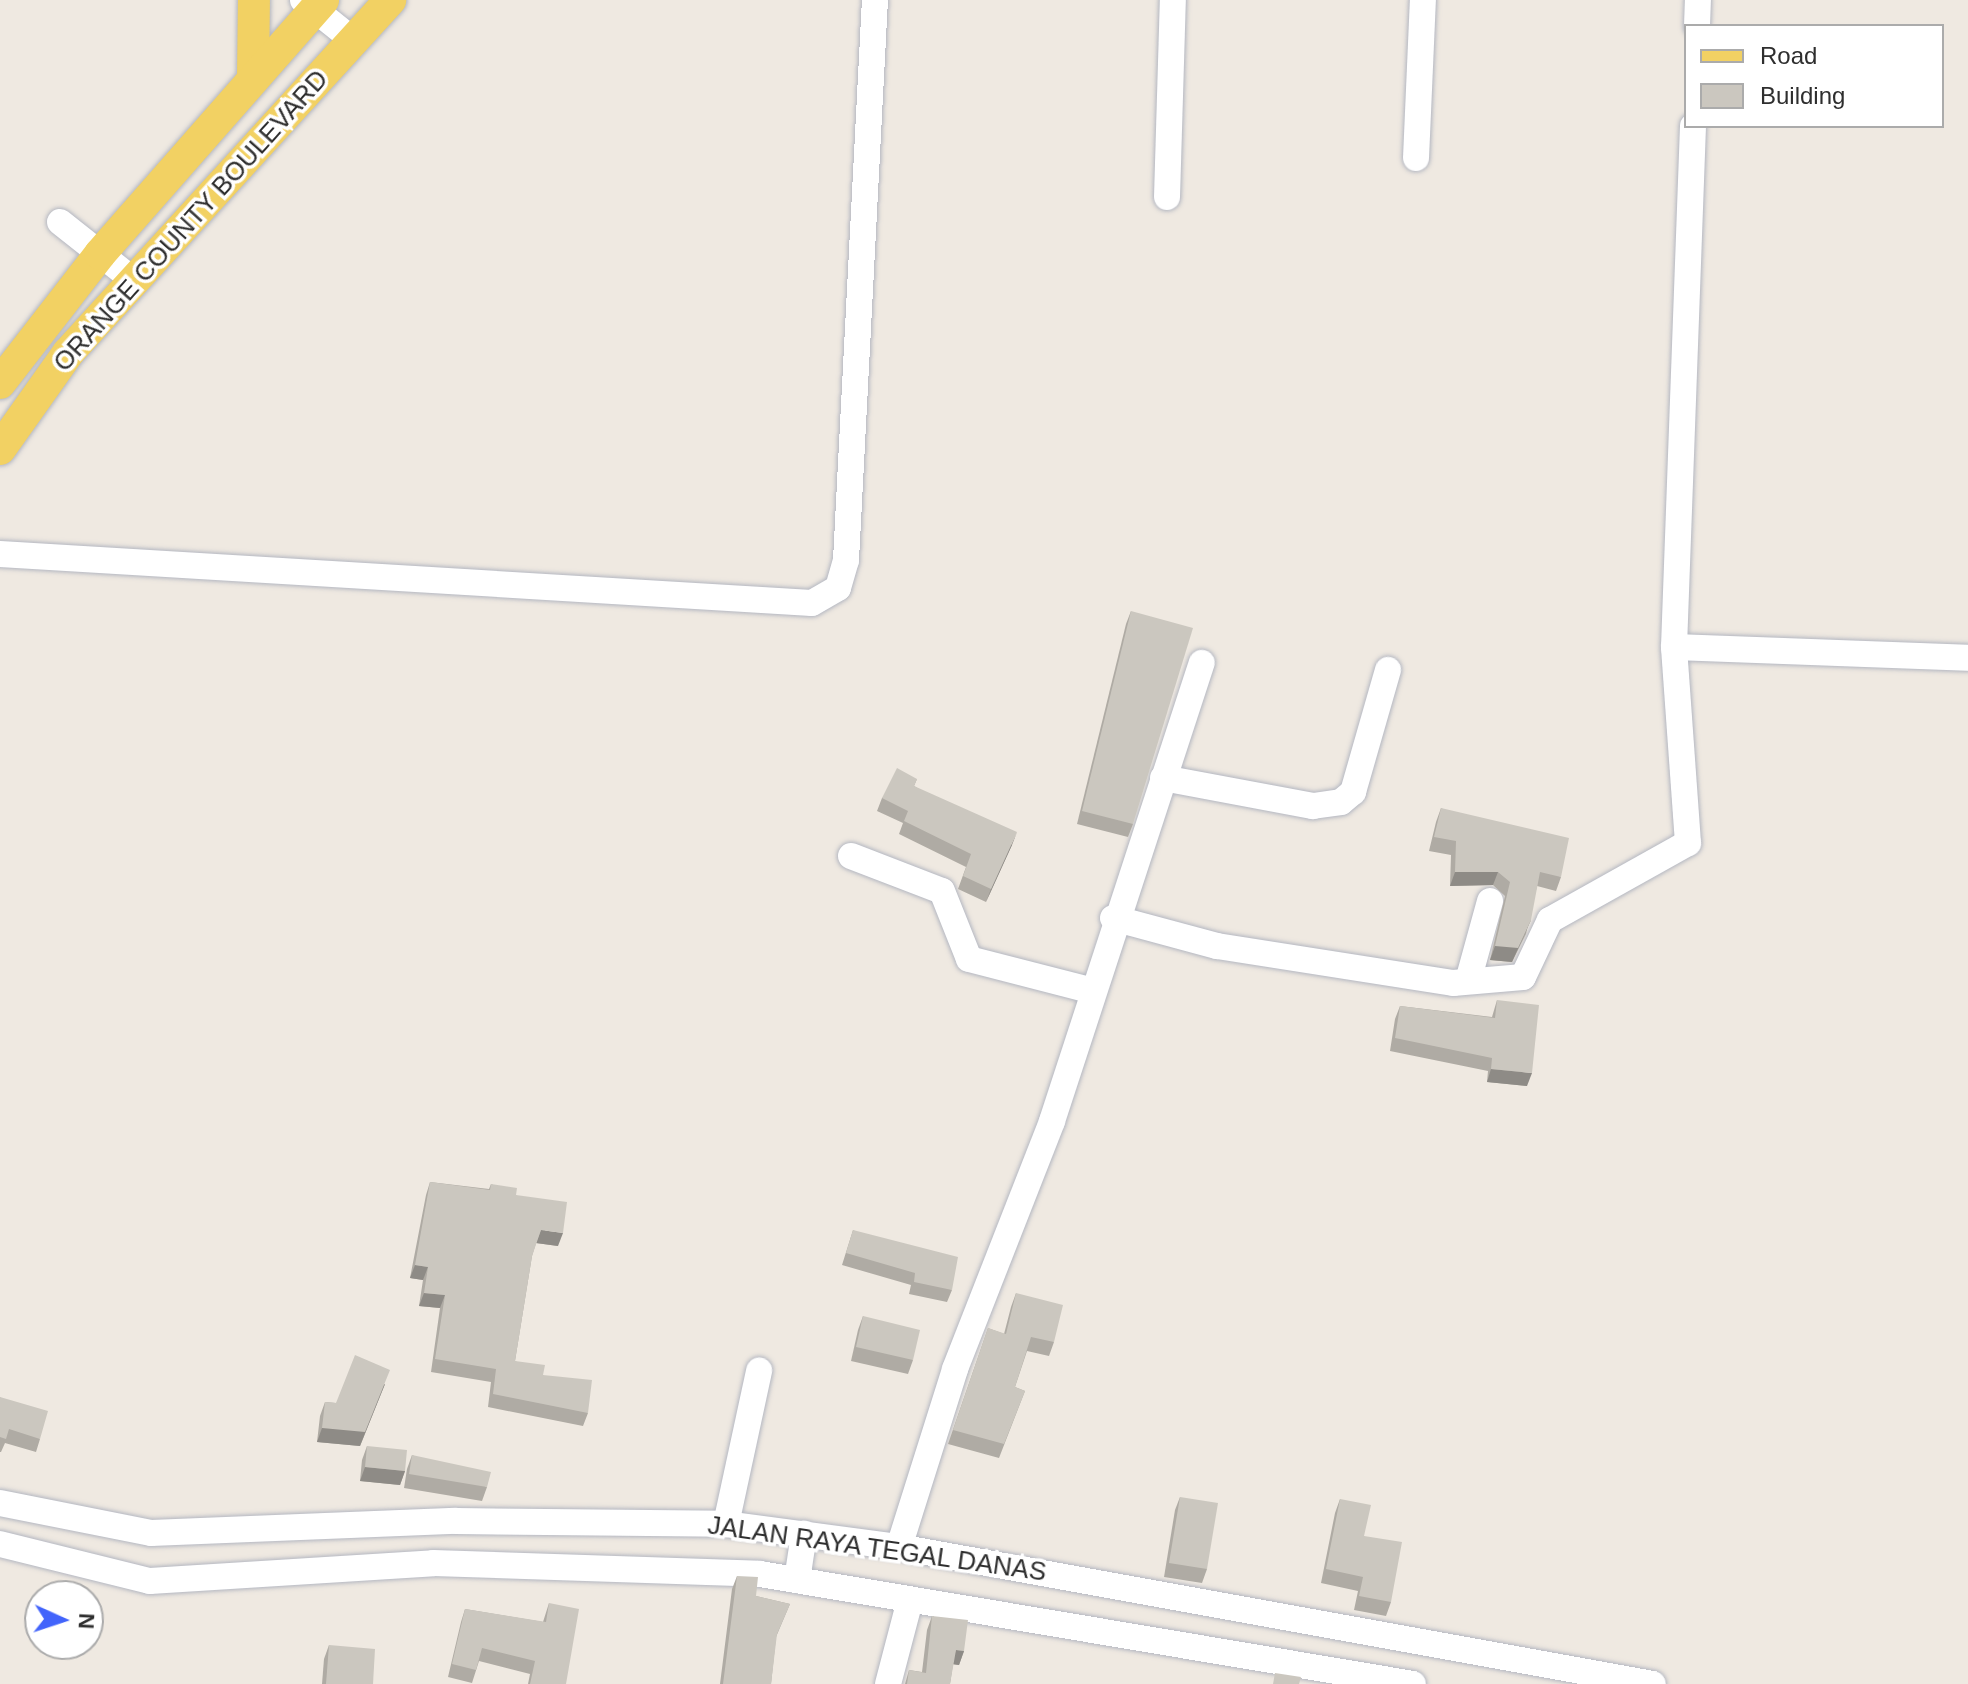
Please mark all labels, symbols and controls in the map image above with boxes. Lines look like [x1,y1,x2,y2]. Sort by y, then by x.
legend [1684,24,1944,128]
text: Road [1760,42,1817,69]
street label: ORANGE COUNTY BOULEVARD [47,64,335,378]
text: Building [1760,82,1845,109]
street label: JALAN RAYA TEGAL DANAS [704,1510,1050,1588]
north arrow [24,1580,104,1660]
text: N [74,1613,99,1630]

